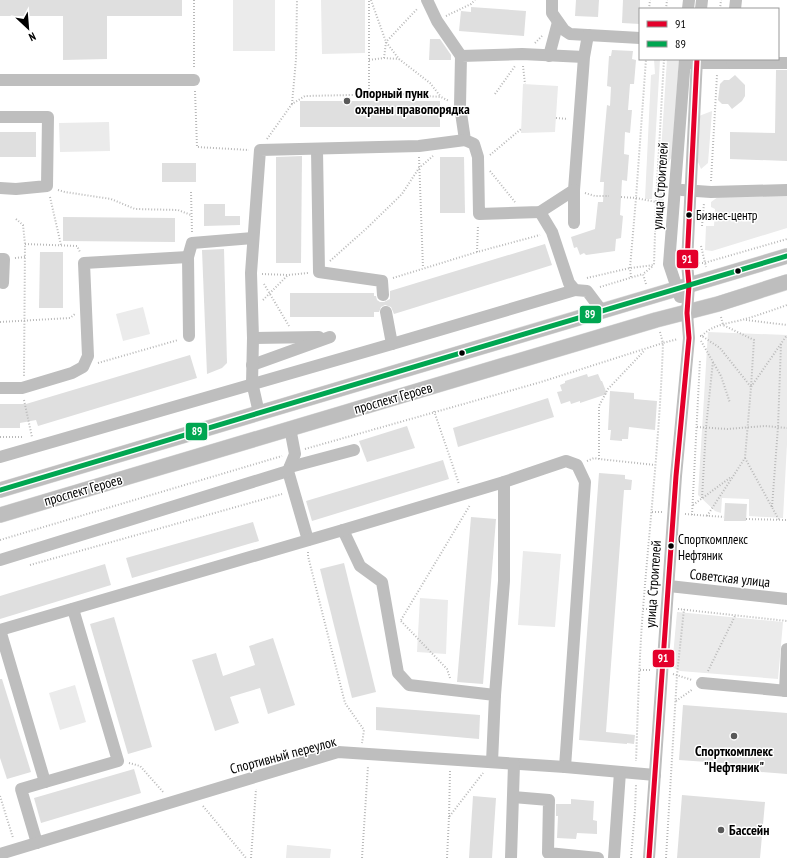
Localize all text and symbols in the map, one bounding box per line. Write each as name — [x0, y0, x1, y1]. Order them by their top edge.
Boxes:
north arrow — [8, 8, 48, 48]
legend — [639, 8, 779, 60]
text: 91 — [675, 16, 686, 31]
text: N — [27, 29, 38, 45]
text: 89 — [675, 36, 686, 51]
place label: Опорный пунк охраны правопорядка — [355, 84, 470, 118]
marker: Опорный пунк охраны правопорядка — [342, 96, 352, 106]
street label: улица Строителей — [648, 142, 672, 230]
place label: Бизнес-центр — [696, 207, 758, 224]
marker: Бизнес-центр — [684, 210, 694, 220]
line badge: 91 — [676, 249, 699, 269]
text: 91 — [682, 252, 692, 266]
unlabelled marker — [733, 266, 743, 276]
line badge: 89 — [579, 305, 602, 324]
text: 89 — [585, 307, 595, 321]
unlabelled marker — [457, 348, 467, 358]
street label: проспект Героев — [352, 378, 435, 418]
line badge: 89 — [185, 422, 208, 441]
text: 89 — [192, 424, 202, 438]
street label: проспект Героев — [42, 470, 125, 510]
place label: Спорткомплекс Нефтяник — [678, 531, 748, 564]
street label: улица Строителей — [641, 540, 665, 628]
marker: Спорткомплекс Нефтяник — [666, 541, 676, 551]
street label: Советская улица — [689, 565, 771, 591]
line badge: 91 — [652, 649, 675, 668]
text: 91 — [658, 651, 668, 665]
marker: Спорткомплекс "Нефтяник" — [729, 731, 739, 741]
street label: Спортивный переулок — [228, 732, 339, 778]
place label: Спорткомплекс "Нефтяник" — [695, 742, 773, 776]
place label: Бассейн — [729, 821, 769, 839]
marker: Бассейн — [716, 825, 726, 835]

